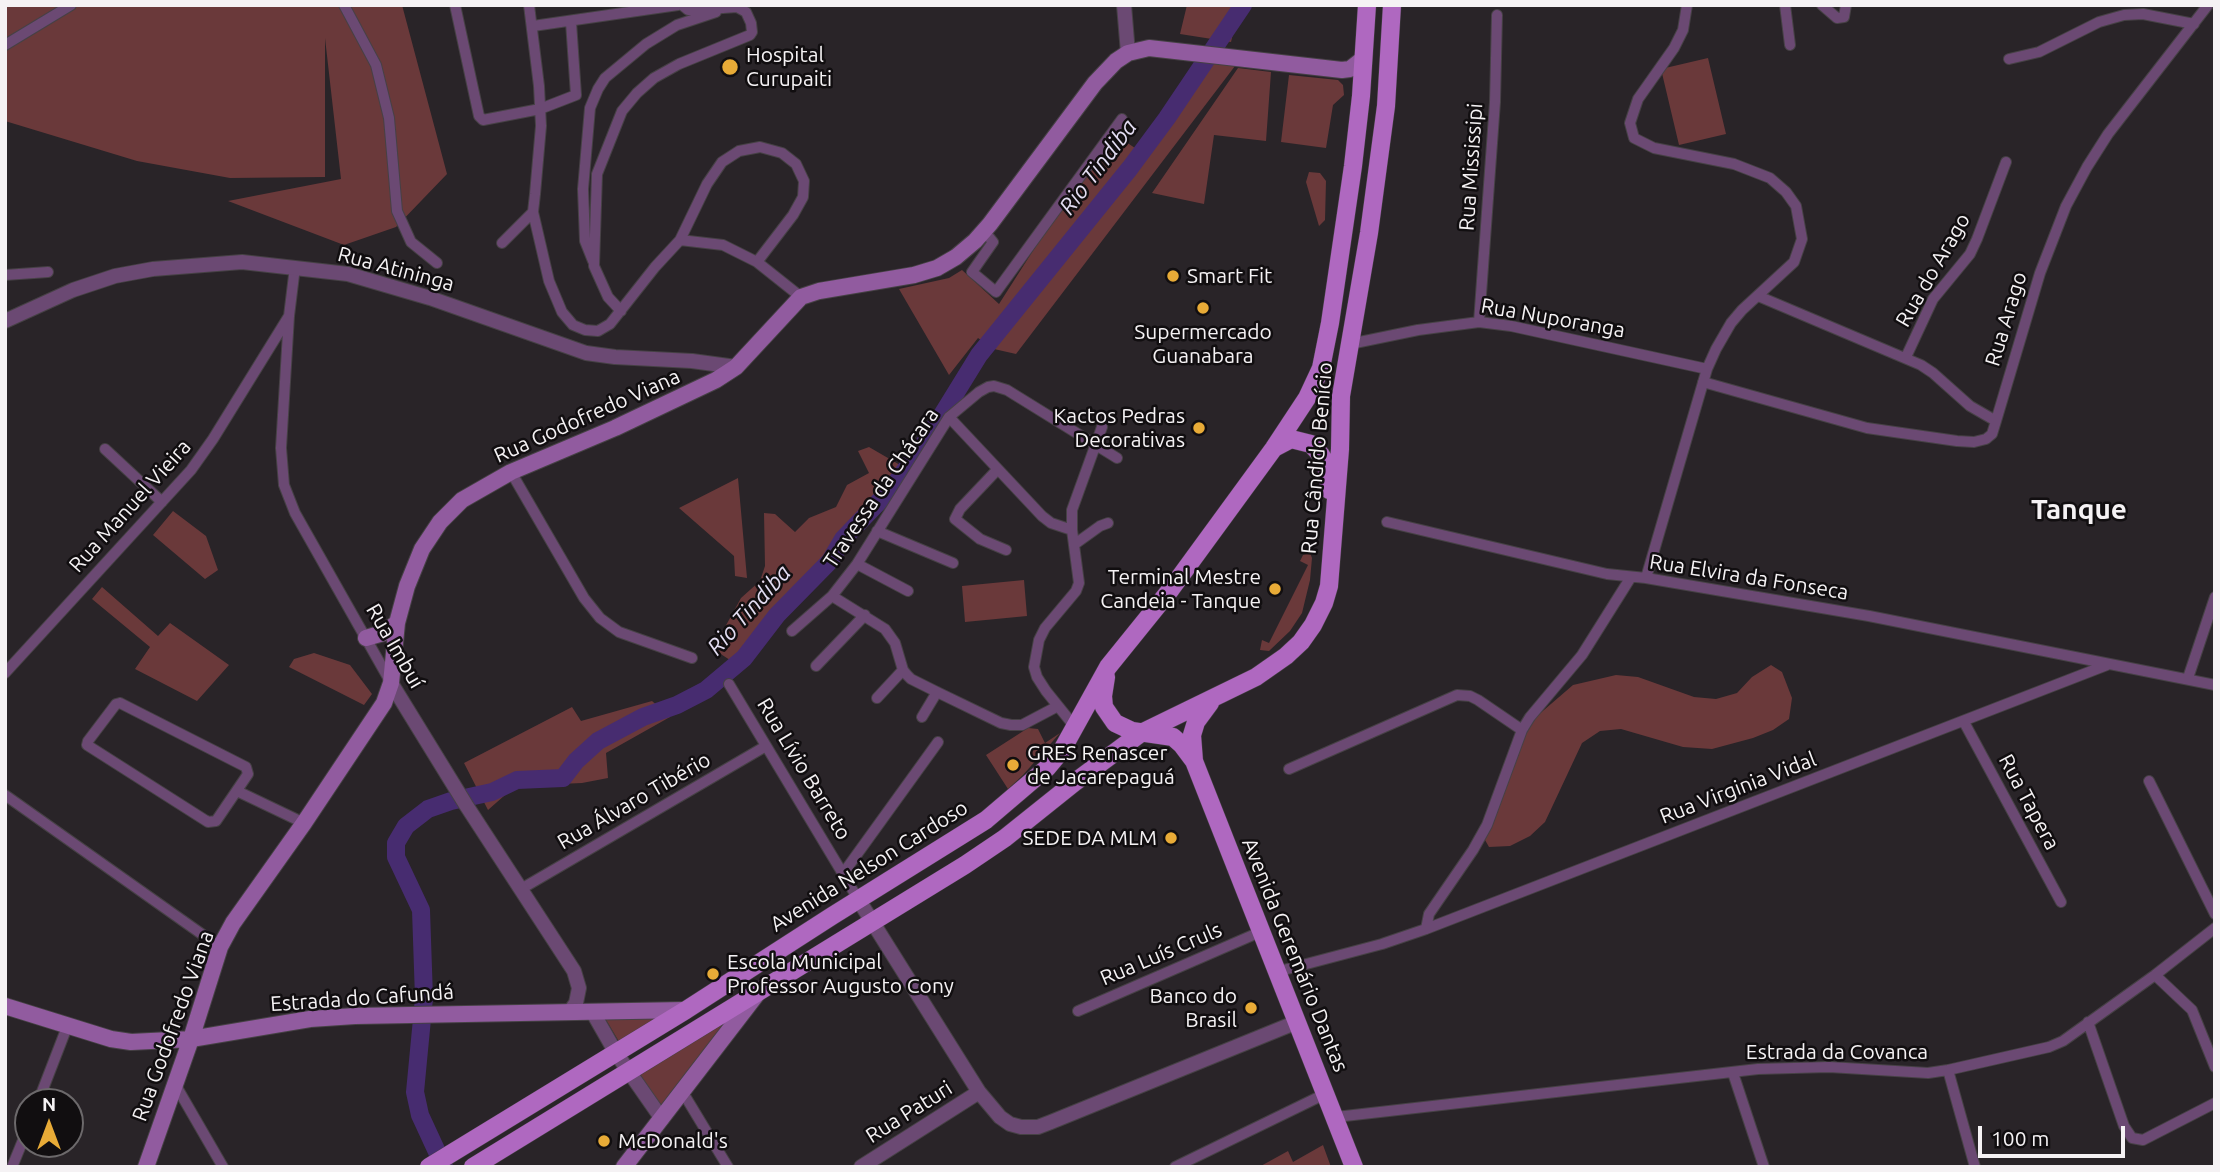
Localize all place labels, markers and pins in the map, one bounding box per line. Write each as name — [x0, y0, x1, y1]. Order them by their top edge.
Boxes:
place label: Hospital Curupaiti — [746, 42, 832, 92]
marker: Hospital Curupaiti — [720, 57, 740, 77]
place label: Smart Fit — [1187, 263, 1272, 289]
marker: Smart Fit — [1165, 268, 1181, 284]
marker: Supermercado Guanabara — [1195, 300, 1211, 316]
place label: Supermercado Guanabara — [1134, 319, 1272, 369]
place label: Kactos Pedras Decorativas — [1053, 403, 1185, 453]
marker: Kactos Pedras Decorativas — [1191, 420, 1207, 436]
place label: Terminal Mestre Candeia - Tanque — [1100, 564, 1261, 614]
marker: Terminal Mestre Candeia - Tanque — [1267, 581, 1283, 597]
place label: GRES Renascer de Jacarepaguá — [1027, 740, 1175, 790]
marker: GRES Renascer de Jacarepaguá — [1005, 757, 1021, 773]
place label: SEDE DA MLM — [1023, 825, 1157, 851]
marker: SEDE DA MLM — [1163, 830, 1179, 846]
place label: Escola Municipal Professor Augusto Cony — [727, 949, 954, 999]
marker: Escola Municipal Professor Augusto Cony — [705, 966, 721, 982]
place label: Banco do Brasil — [1150, 983, 1237, 1033]
marker: Banco do Brasil — [1243, 1000, 1259, 1016]
place label: McDonald's — [618, 1128, 728, 1154]
marker: McDonald's — [596, 1133, 612, 1149]

